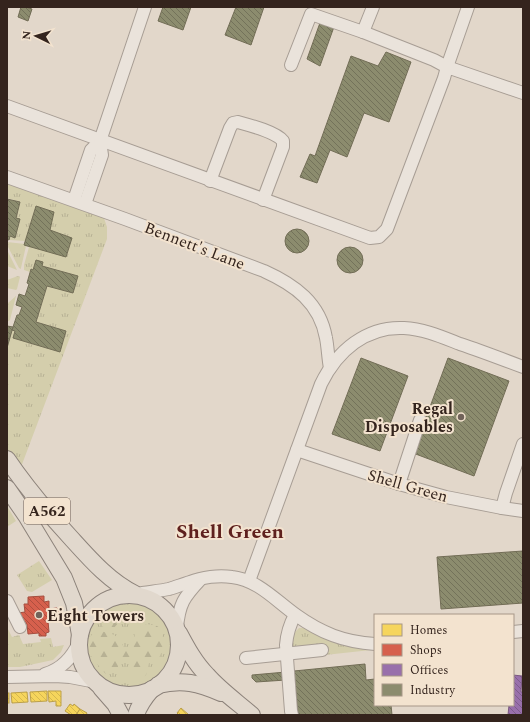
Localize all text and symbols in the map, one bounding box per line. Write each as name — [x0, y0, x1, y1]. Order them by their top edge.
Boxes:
north arrow — [16, 16, 56, 56]
text: N — [18, 30, 35, 40]
street label: Bennett's Lane — [141, 216, 248, 276]
place label: Regal Disposables — [365, 397, 453, 439]
marker: Regal Disposables — [456, 412, 466, 422]
street label: Shell Green — [365, 463, 451, 509]
road number: A562 — [24, 498, 70, 524]
district label: Shell Green — [176, 517, 284, 547]
place label: Eight Towers — [47, 604, 144, 628]
marker: Eight Towers — [34, 610, 44, 620]
legend — [374, 614, 514, 706]
text: Homes — [410, 621, 448, 640]
text: Shops — [410, 641, 442, 660]
text: Offices — [410, 661, 449, 680]
text: Industry — [410, 681, 456, 700]

